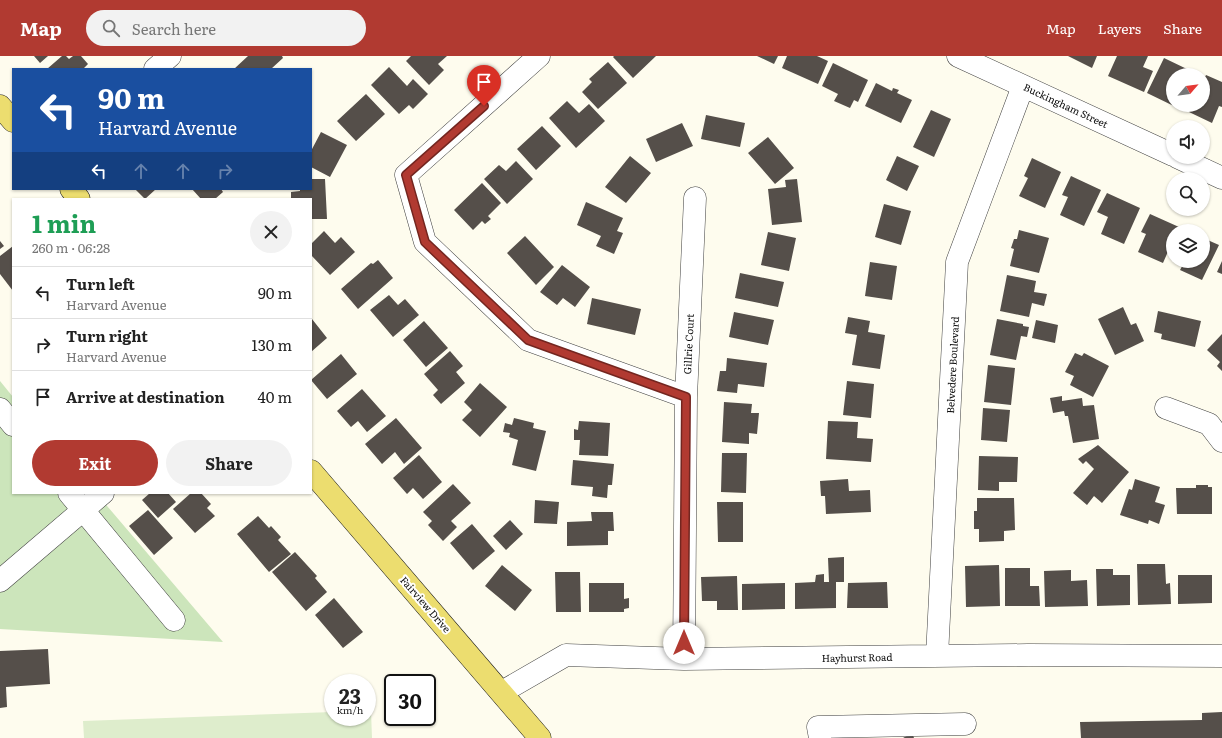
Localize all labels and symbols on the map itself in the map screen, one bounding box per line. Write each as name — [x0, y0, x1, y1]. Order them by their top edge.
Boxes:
pin — [467, 65, 501, 106]
north arrow — [1166, 68, 1210, 112]
street label: Buckingham Street — [1021, 79, 1111, 131]
street label: Gillrie Court — [679, 313, 697, 375]
street label: Belvedere Boulevard — [942, 316, 962, 414]
street label: Fairview Drive — [397, 573, 455, 635]
position arrow — [663, 622, 705, 664]
street label: Hayhurst Road — [821, 649, 893, 665]
speed limit sign: 30 — [384, 674, 436, 726]

